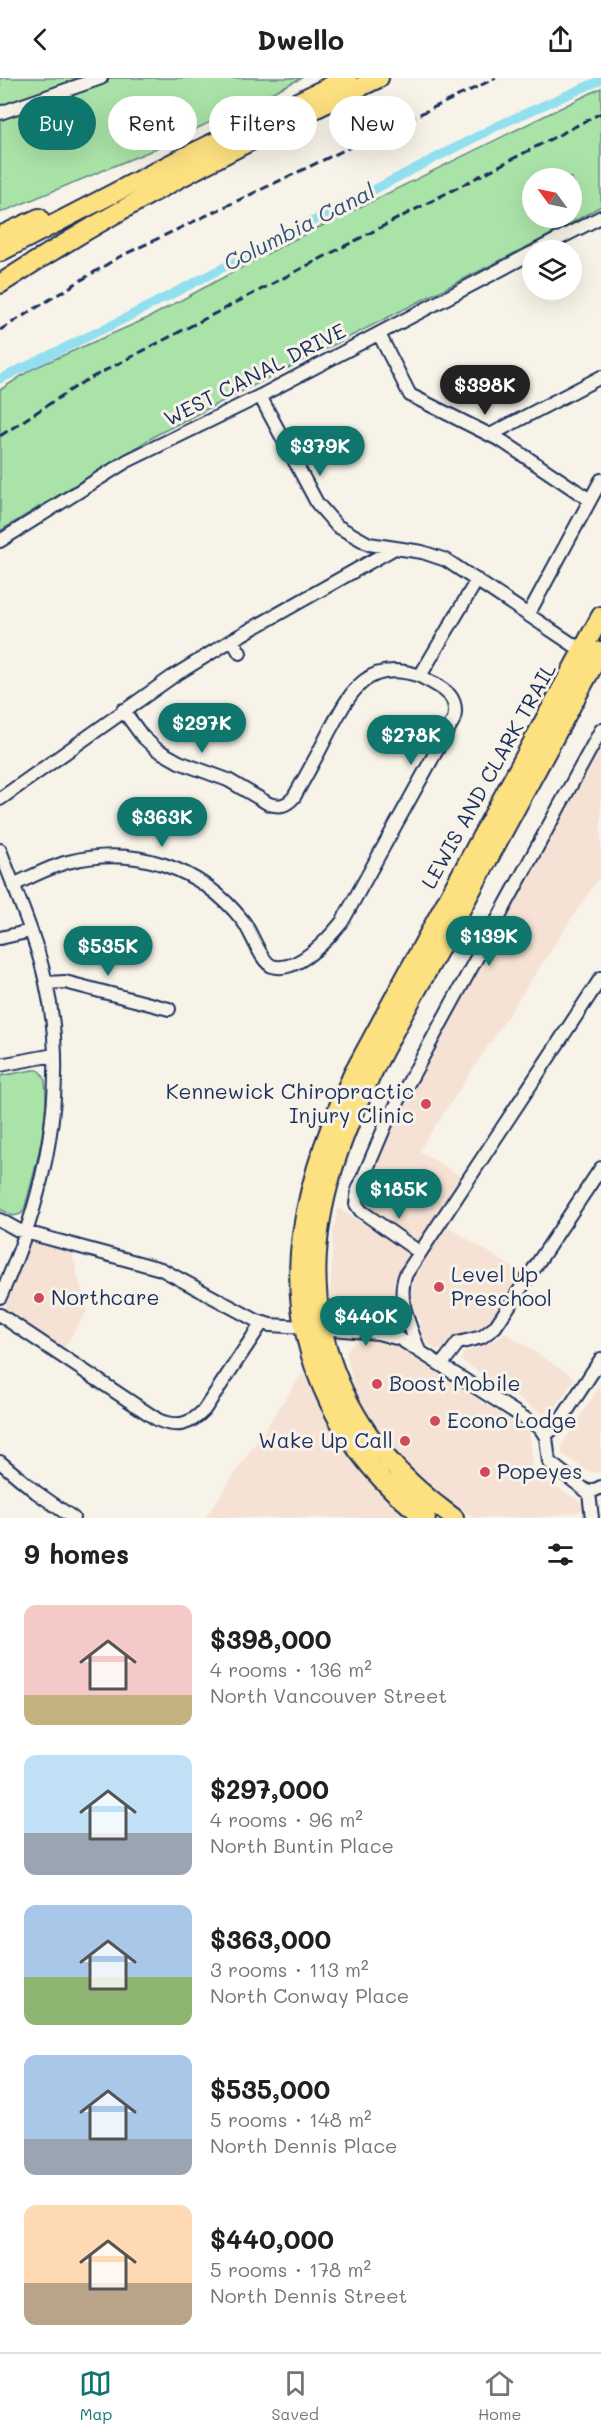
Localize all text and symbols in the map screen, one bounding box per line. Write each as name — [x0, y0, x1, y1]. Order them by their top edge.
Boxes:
text: Dwello — [257, 22, 344, 57]
icon: back — [24, 23, 57, 56]
icon: share — [544, 23, 577, 56]
chip: Buy — [18, 96, 96, 150]
chip: Rent — [108, 96, 197, 150]
chip: Filters — [209, 96, 317, 150]
chip: New — [329, 96, 416, 150]
north arrow — [522, 168, 582, 228]
map controls — [522, 168, 582, 300]
water label: Columbia Canal — [218, 176, 380, 277]
button: layers — [522, 240, 582, 300]
street label: WEST CANAL DRIVE — [159, 316, 350, 431]
pin: $398K — [443, 365, 527, 416]
text: $398K — [454, 371, 516, 397]
pin: $379K — [278, 426, 362, 477]
text: $379K — [290, 432, 350, 458]
street label: LEWIS AND CLARK TRAIL — [414, 658, 561, 893]
pin: $297K — [160, 703, 244, 754]
text: $297K — [172, 709, 232, 735]
pin: $278K — [369, 715, 453, 766]
text: $278K — [381, 721, 441, 747]
pin: $363K — [120, 797, 204, 848]
text: $363K — [131, 803, 193, 829]
pin: $139K — [447, 916, 531, 967]
text: $139K — [460, 922, 518, 948]
pin: $535K — [66, 926, 150, 977]
text: $535K — [78, 932, 138, 958]
place label: Kennewick Chiropractic Injury Clinic — [166, 1077, 414, 1128]
marker: Kennewick Chiropractic Injury Clinic — [419, 1097, 433, 1111]
pin: $185K — [357, 1169, 441, 1220]
text: $185K — [370, 1175, 428, 1201]
place label: Level Up Preschool — [451, 1260, 552, 1311]
marker: Level Up Preschool — [432, 1280, 446, 1294]
place label: Northcare — [51, 1283, 160, 1310]
marker: Northcare — [32, 1291, 46, 1305]
pin: $440K — [324, 1296, 408, 1347]
text: $440K — [334, 1302, 398, 1328]
place label: Boost Mobile — [389, 1369, 520, 1396]
marker: Boost Mobile — [370, 1377, 384, 1391]
place label: Econo Lodge — [447, 1406, 577, 1433]
marker: Econo Lodge — [428, 1414, 442, 1428]
place label: Wake Up Call — [258, 1426, 393, 1453]
marker: Wake Up Call — [398, 1434, 412, 1448]
place label: Popeyes — [497, 1457, 582, 1484]
marker: Popeyes — [478, 1465, 492, 1479]
text: 9 homes — [24, 1537, 129, 1571]
icon: filters — [544, 1538, 577, 1571]
text: $398,000 — [210, 1622, 332, 1656]
icon: home — [72, 1629, 144, 1701]
text: 4 rooms · 136 m² — [210, 1656, 372, 1682]
text: North Vancouver Street — [210, 1682, 447, 1708]
text: $297,000 — [210, 1772, 329, 1806]
icon: home — [72, 1779, 144, 1851]
text: 4 rooms · 96 m² — [210, 1806, 363, 1832]
text: North Buntin Place — [210, 1832, 394, 1858]
text: $363,000 — [210, 1922, 331, 1956]
icon: home — [72, 1929, 144, 2001]
text: 3 rooms · 113 m² — [210, 1956, 369, 1982]
text: North Conway Place — [210, 1982, 409, 2008]
text: $535,000 — [210, 2072, 330, 2106]
icon: home — [72, 2079, 144, 2151]
text: 5 rooms · 148 m² — [210, 2106, 372, 2132]
text: North Dennis Place — [210, 2132, 398, 2158]
text: $440,000 — [210, 2222, 334, 2256]
icon: home — [72, 2229, 144, 2301]
text: 5 rooms · 178 m² — [210, 2256, 371, 2282]
text: North Dennis Street — [210, 2282, 407, 2308]
tab: Map — [79, 2367, 112, 2424]
tab: Saved — [271, 2367, 319, 2424]
tab: Home — [478, 2367, 521, 2424]

